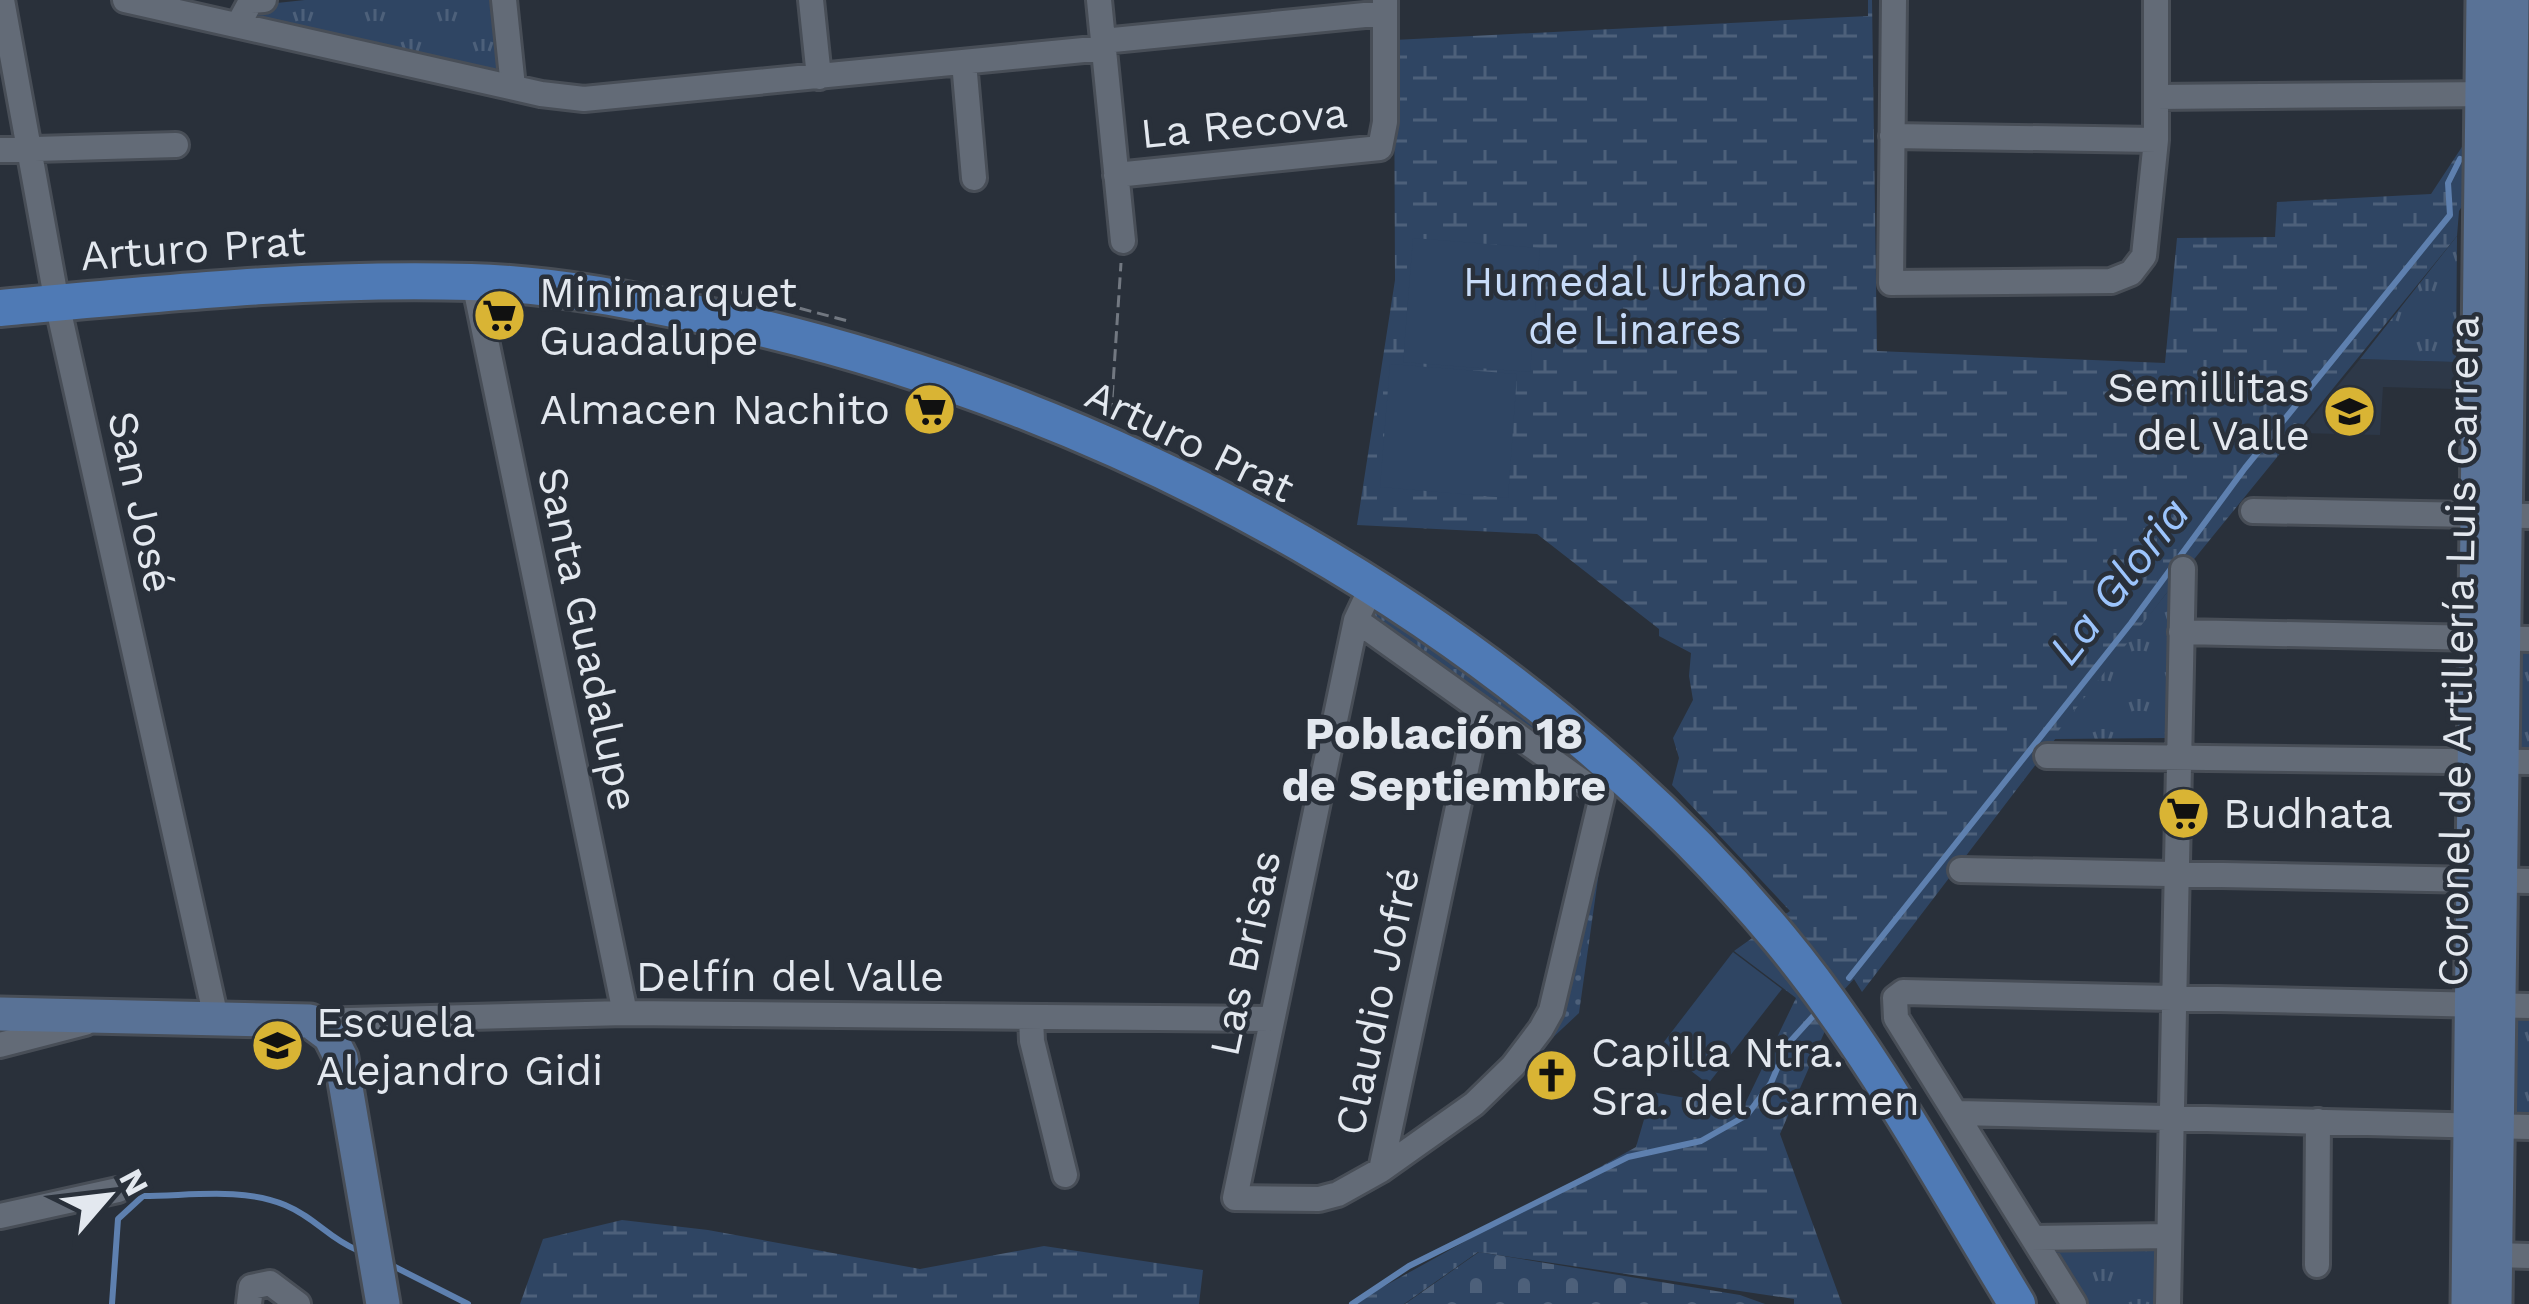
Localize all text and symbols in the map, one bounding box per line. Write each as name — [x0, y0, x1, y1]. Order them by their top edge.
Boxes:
street label: La Recova — [1138, 88, 1350, 158]
street label: Arturo Prat — [79, 216, 307, 280]
park label: Humedal Urbano de Linares — [1463, 257, 1807, 354]
place label: Minimarquet Guadalupe — [539, 268, 797, 365]
supermarket icon: Minimarquet Guadalupe — [472, 288, 528, 344]
street label: Coronel de Artillería Luis Carrera — [2428, 315, 2488, 987]
place label: Semillitas del Valle — [2107, 363, 2310, 460]
street label: Arturo Prat — [1078, 369, 1302, 513]
supermarket icon: Almacen Nachito — [901, 381, 957, 437]
school or university icon: Semillitas del Valle — [2321, 383, 2377, 439]
place label: Almacen Nachito — [540, 385, 890, 434]
street label: San José — [98, 407, 184, 597]
street label: Santa Guadalupe — [528, 463, 648, 815]
water label: La Gloria — [2038, 487, 2200, 675]
district label: Población 18 de Septiembre — [1282, 707, 1606, 812]
supermarket icon: Budhata — [2156, 785, 2212, 841]
place label: Budhata — [2223, 789, 2393, 838]
street label: Las Brisas — [1199, 846, 1291, 1060]
street label: Claudio Jofré — [1325, 862, 1429, 1140]
street label: Delfín del Valle — [636, 952, 944, 1001]
place label: Escuela Alejandro Gidi — [316, 998, 603, 1095]
school or university icon: Escuela Alejandro Gidi — [249, 1018, 305, 1074]
place label: Capilla Ntra. Sra. del Carmen — [1591, 1028, 1920, 1125]
church icon: Capilla Ntra. Sra. del Carmen — [1524, 1048, 1580, 1104]
north arrow — [48, 1136, 168, 1256]
text: N — [111, 1162, 157, 1202]

